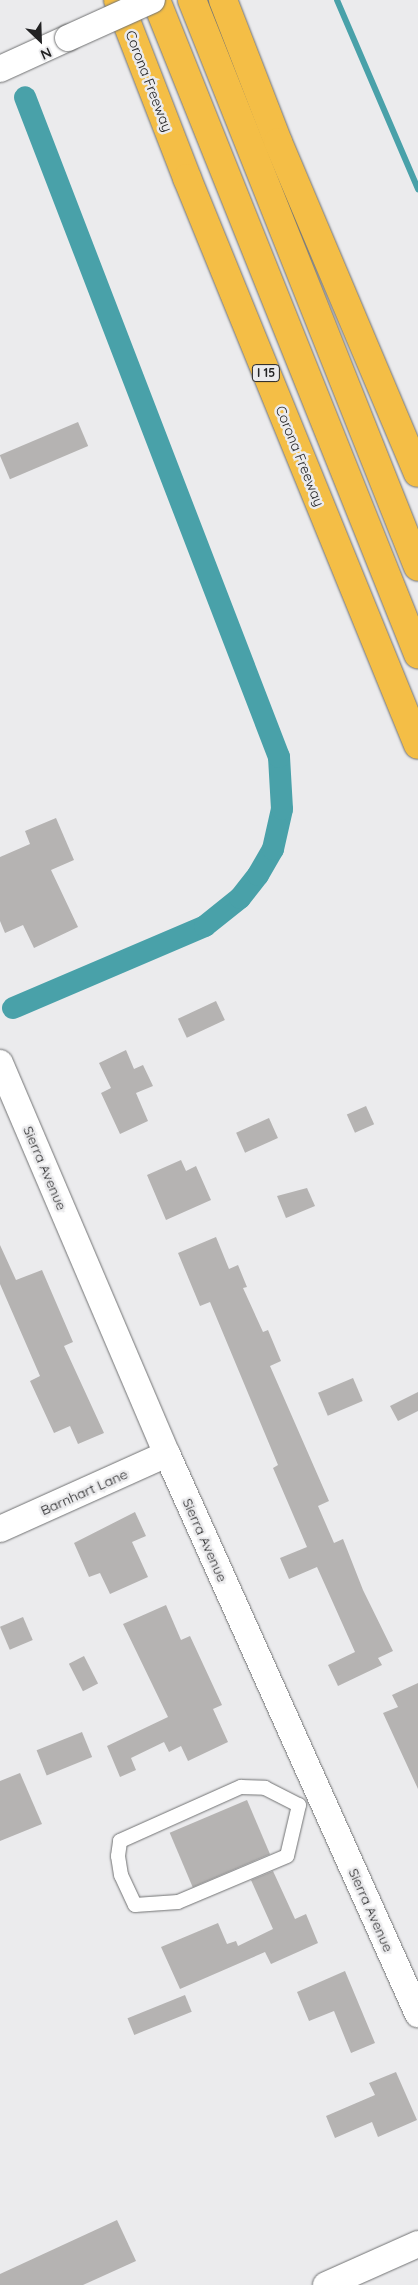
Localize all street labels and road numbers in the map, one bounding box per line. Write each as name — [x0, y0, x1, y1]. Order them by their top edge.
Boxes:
street label: Corona Freeway — [122, 28, 176, 134]
road number: I 15 — [251, 363, 281, 382]
street label: Corona Freeway — [272, 403, 328, 509]
street label: Sierra Avenue — [20, 1123, 70, 1213]
street label: Barnhart Lane — [38, 1465, 130, 1519]
street label: Sierra Avenue — [179, 1496, 231, 1584]
street label: Sierra Avenue — [345, 1866, 397, 1954]

